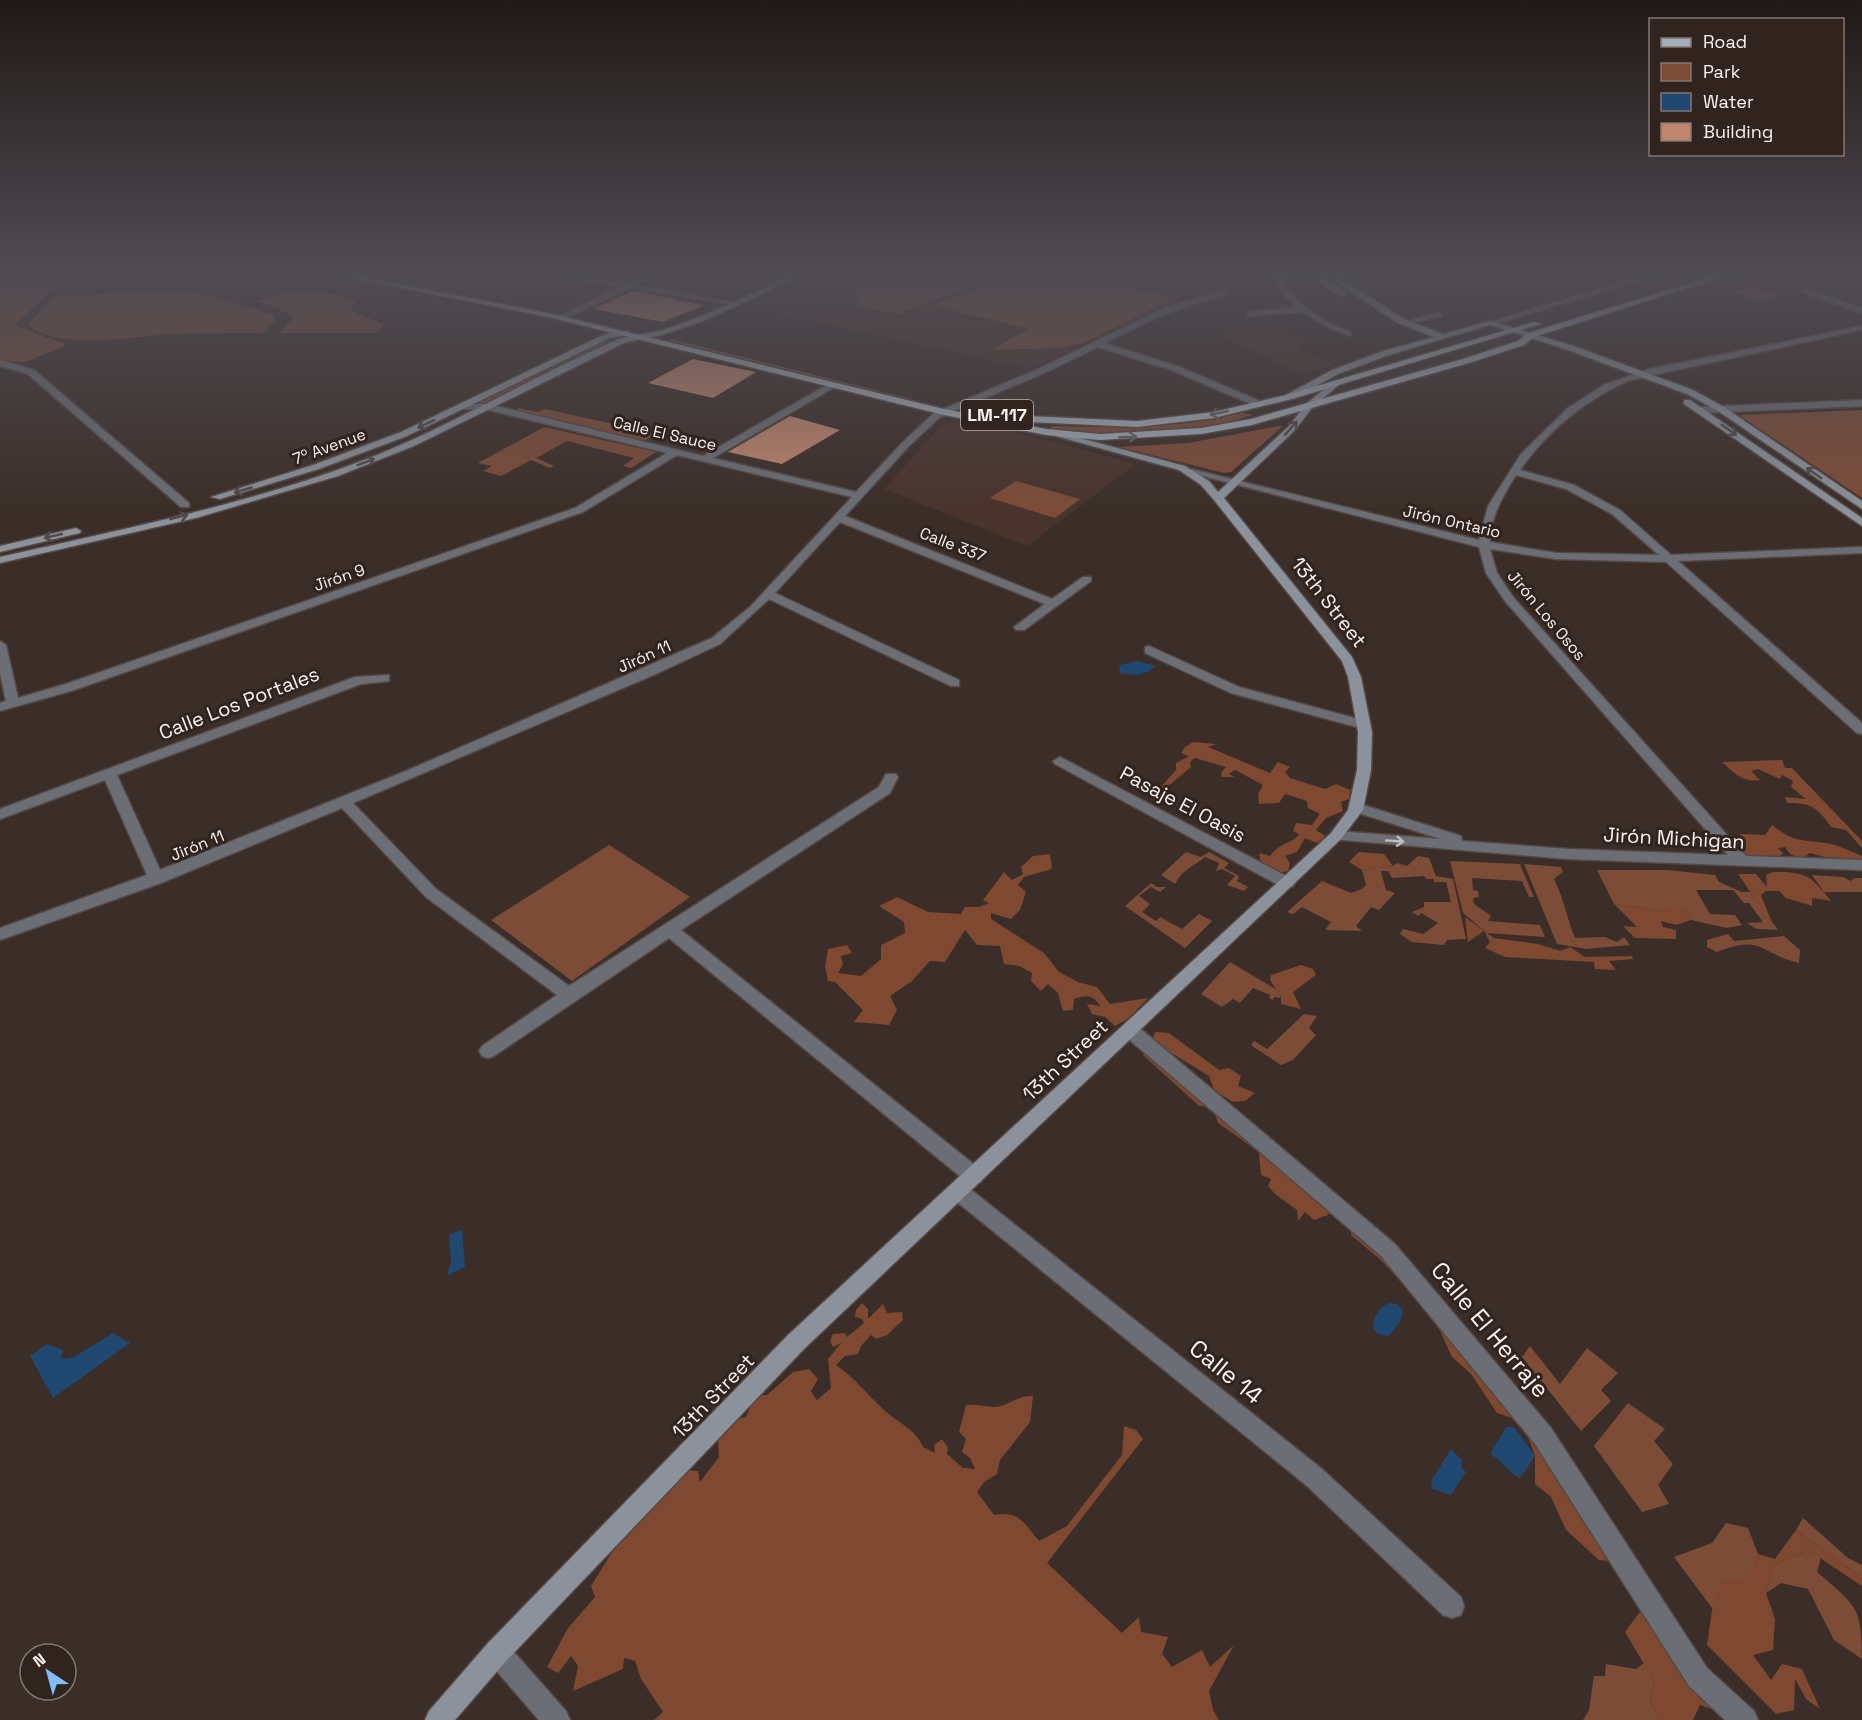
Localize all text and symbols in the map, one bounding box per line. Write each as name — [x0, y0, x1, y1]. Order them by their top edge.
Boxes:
legend — [1649, 18, 1844, 156]
text: Road — [1703, 30, 1747, 53]
text: Park — [1703, 60, 1741, 83]
text: Water — [1703, 90, 1754, 113]
text: Building — [1703, 120, 1773, 143]
road number: LM-117 — [961, 400, 1033, 430]
one-way arrow — [1210, 408, 1229, 419]
street label: Calle El Sauce — [611, 411, 719, 456]
one-way arrow — [417, 418, 435, 430]
one-way arrow — [1284, 421, 1298, 436]
street label: 7º Avenue — [290, 424, 369, 469]
one-way arrow — [1721, 424, 1737, 436]
one-way arrow — [1117, 431, 1137, 442]
one-way arrow — [356, 456, 375, 467]
one-way arrow — [1806, 467, 1822, 479]
one-way arrow — [234, 485, 253, 496]
street label: Jirón Ontario — [1401, 500, 1503, 543]
one-way arrow — [170, 510, 189, 522]
street label: Calle 337 — [917, 522, 989, 567]
one-way arrow — [44, 531, 63, 543]
street label: 13th Street — [1285, 551, 1373, 653]
street label: Jirón 9 — [311, 559, 368, 596]
street label: Jirón Los Osos — [1503, 566, 1591, 665]
street label: Jirón 11 — [614, 635, 674, 678]
street label: Calle Los Portales — [155, 660, 323, 746]
street label: Pasaje El Oasis — [1115, 760, 1251, 848]
street label: Jirón Michigan — [1603, 821, 1745, 855]
street label: Jirón 11 — [167, 825, 227, 866]
one-way arrow — [1384, 836, 1404, 847]
street label: 13th Street — [1017, 1014, 1113, 1106]
street label: Calle El Herraje — [1424, 1255, 1556, 1404]
street label: Calle 14 — [1183, 1332, 1270, 1411]
street label: 13th Street — [666, 1348, 760, 1444]
north arrow — [18, 1642, 78, 1702]
text: N — [29, 1649, 50, 1672]

